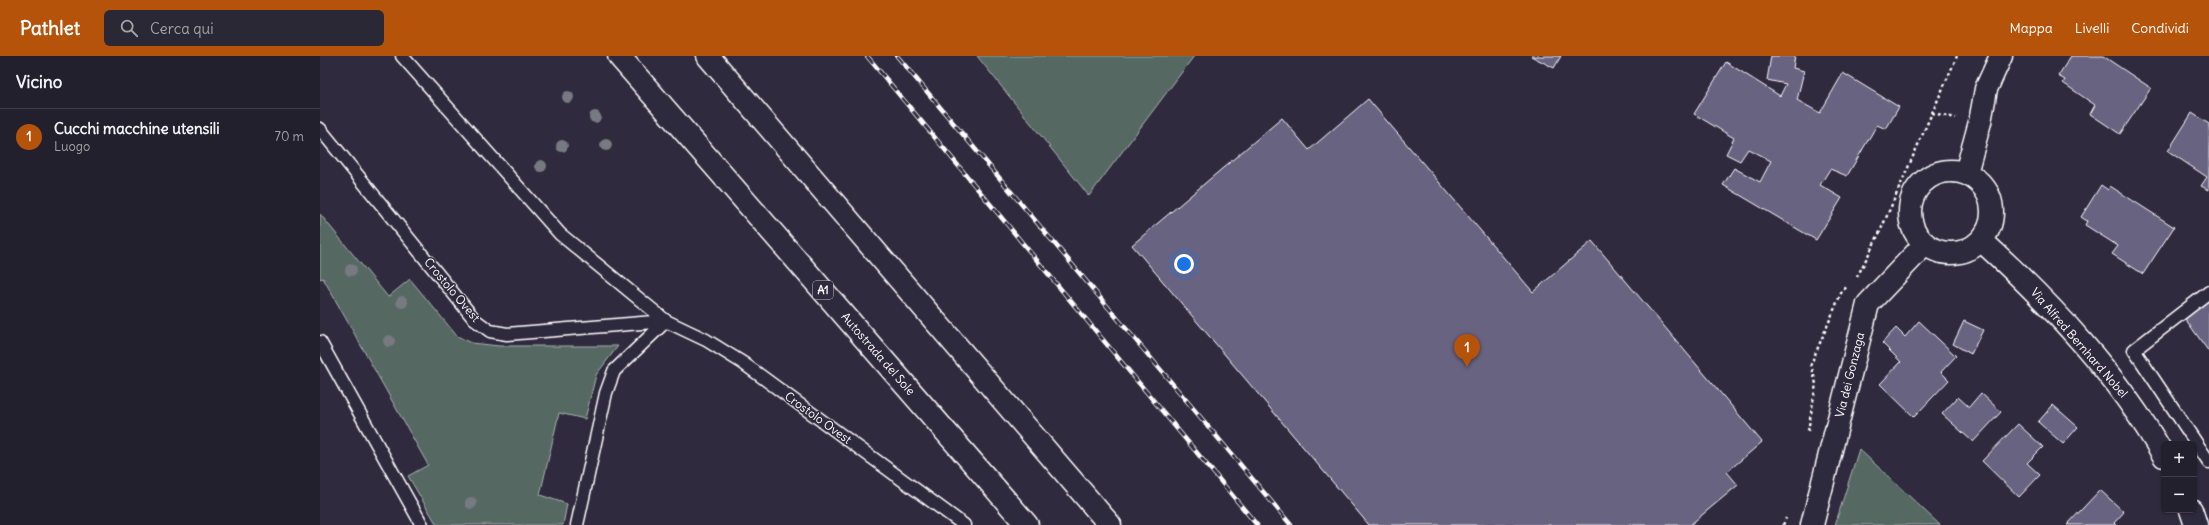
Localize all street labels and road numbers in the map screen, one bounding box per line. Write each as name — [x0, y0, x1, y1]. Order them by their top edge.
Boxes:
street label: Crostolo Ovest — [421, 255, 484, 325]
road number: A1 — [813, 281, 833, 299]
street label: Via Alfred Bernhard Nobel — [2028, 285, 2131, 401]
street label: Autostrada del Sole — [838, 309, 918, 398]
street label: Via dei Gonzaga — [1832, 331, 1867, 419]
street label: Crostolo Ovest — [782, 388, 855, 447]

